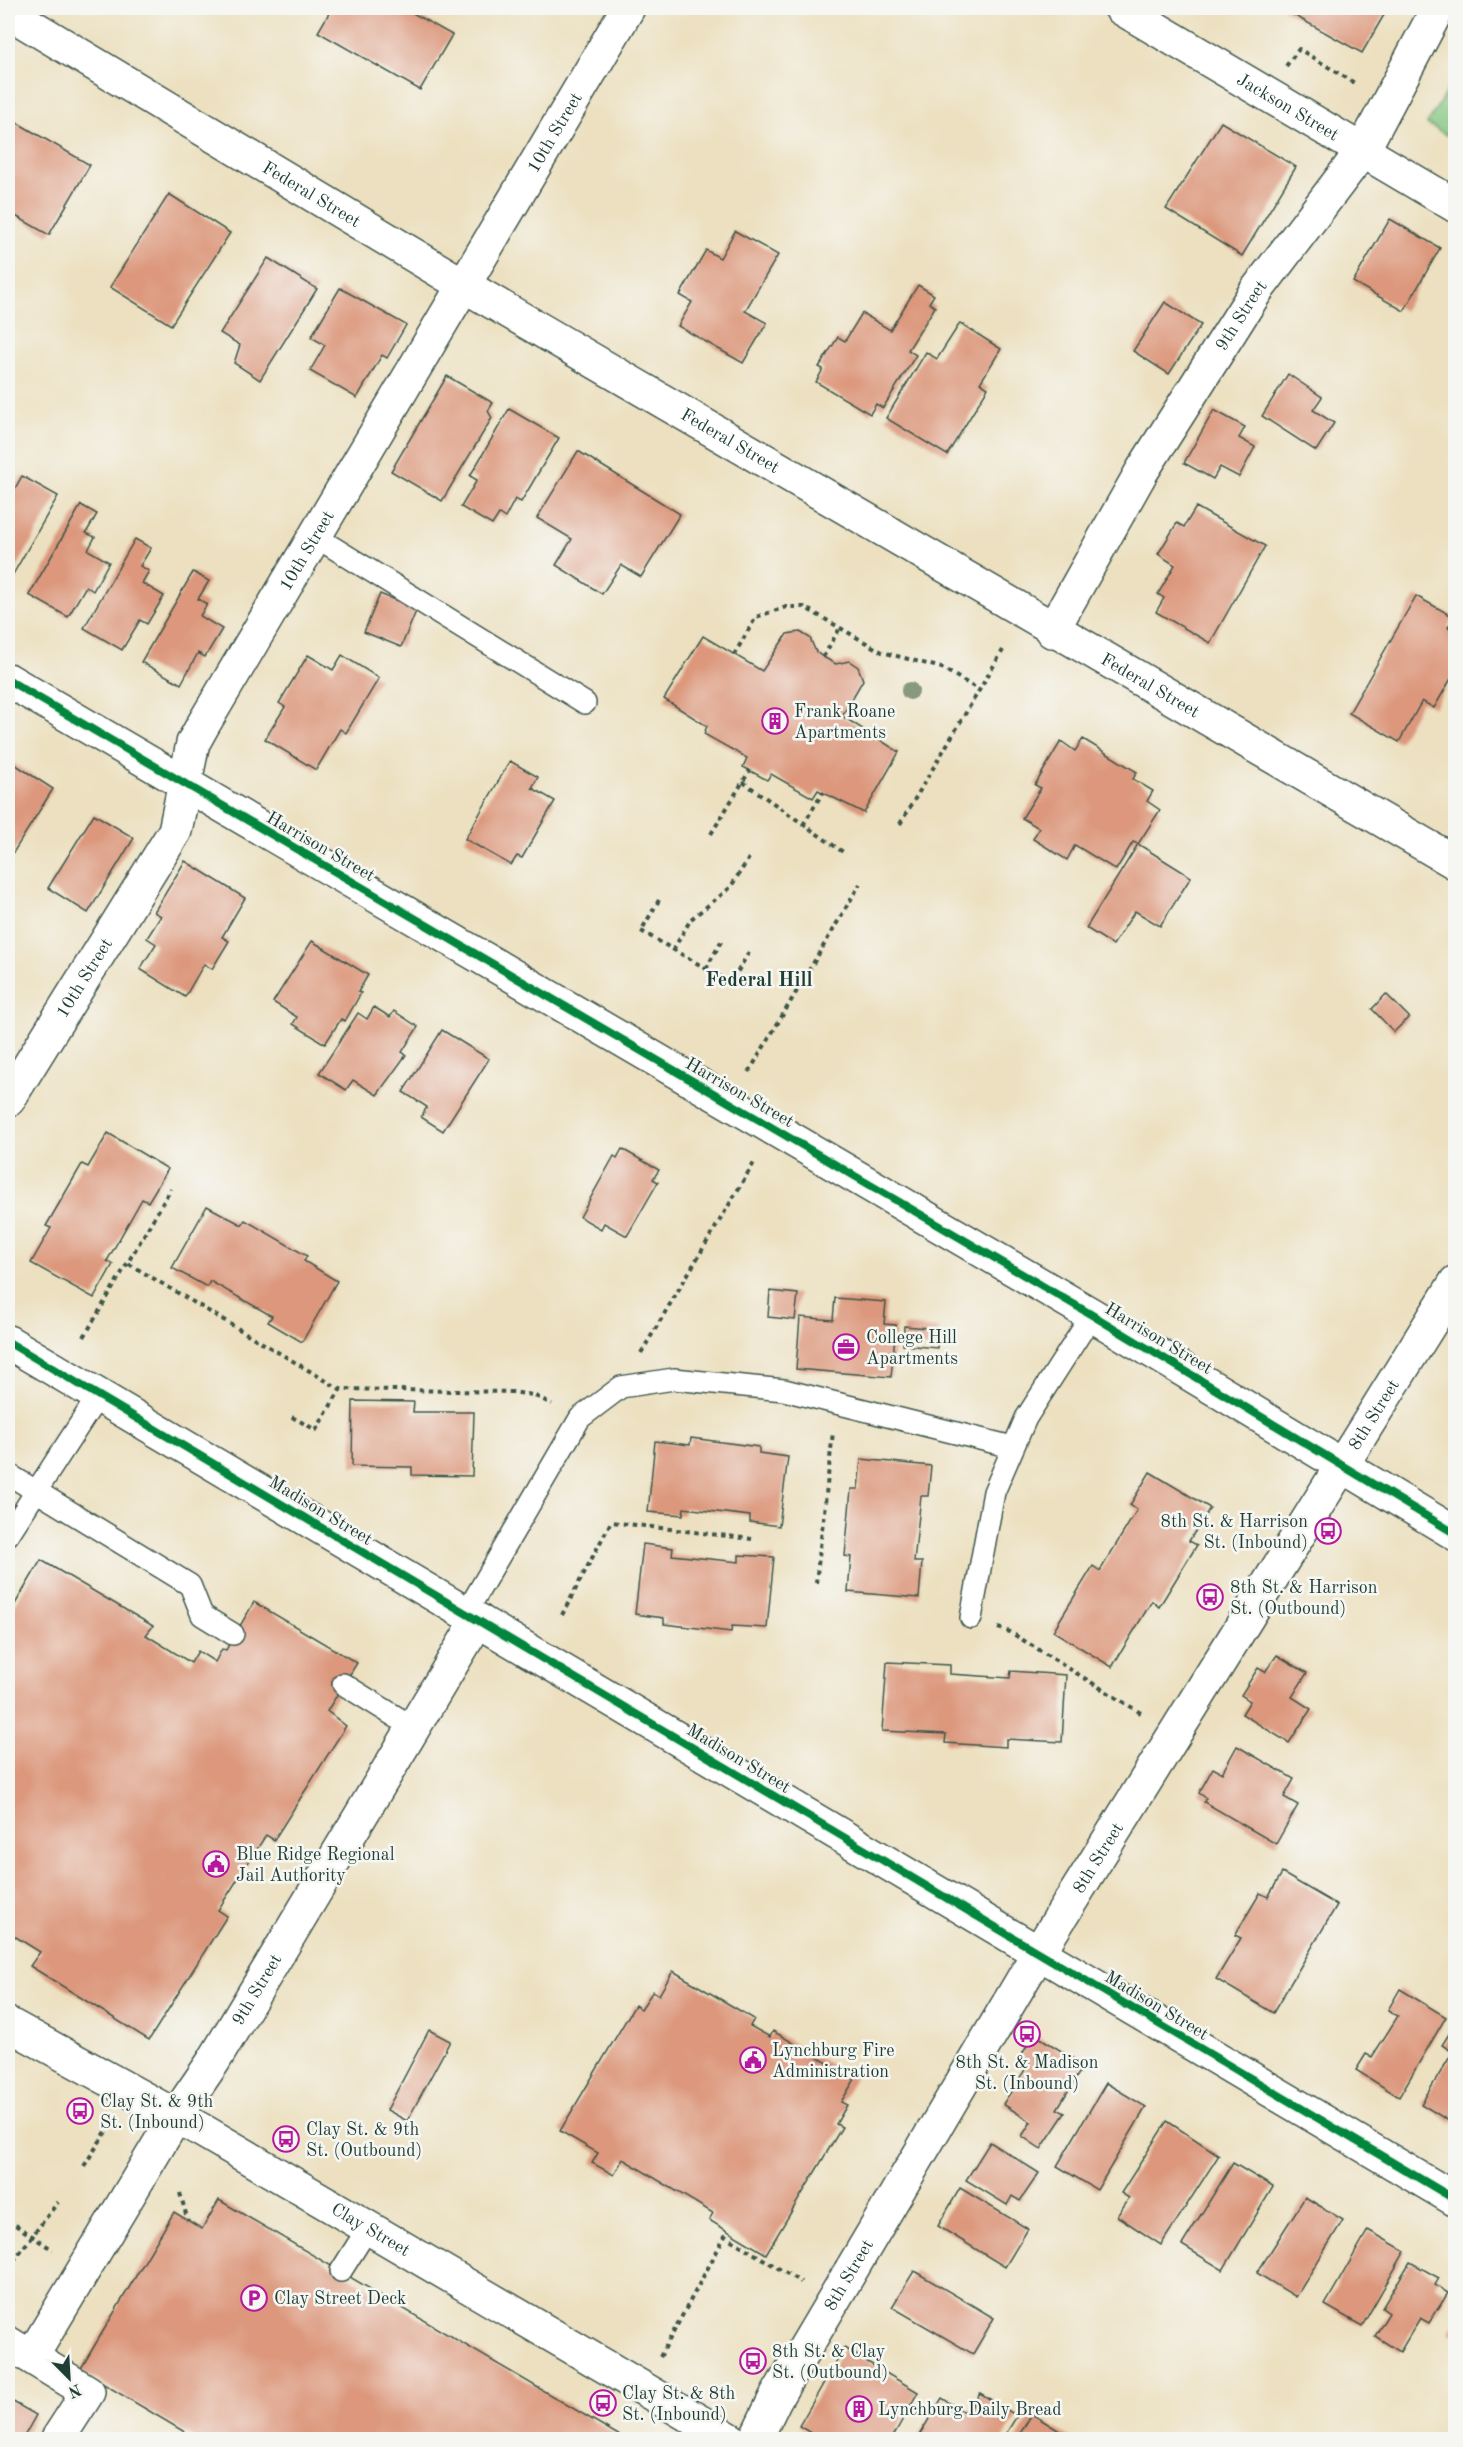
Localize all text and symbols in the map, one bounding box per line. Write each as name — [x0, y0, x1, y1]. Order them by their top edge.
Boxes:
street label: Jackson Street — [1233, 71, 1342, 145]
street label: 10th Street — [525, 90, 586, 176]
street label: Federal Street — [259, 159, 363, 231]
street label: 9th Street — [1213, 277, 1271, 354]
street label: Federal Street — [678, 406, 782, 477]
street label: 10th Street — [277, 508, 338, 594]
street label: Federal Street — [1098, 650, 1202, 722]
place label: Frank Roane Apartments — [794, 703, 895, 742]
building icon: Frank Roane Apartments — [760, 706, 790, 736]
street label: Harrison Street — [263, 809, 378, 885]
street label: 10th Street — [53, 935, 116, 1021]
district label: Federal Hill — [705, 971, 813, 991]
street label: Harrison Street — [682, 1055, 797, 1131]
street label: Harrison Street — [1102, 1300, 1215, 1378]
place label: College Hill Apartments — [866, 1329, 958, 1368]
office icon: College Hill Apartments — [831, 1332, 861, 1362]
street label: 8th Street — [1346, 1376, 1403, 1453]
street label: Madison Street — [266, 1473, 375, 1549]
place label: 8th St. & Harrison St. (Inbound) — [1161, 1513, 1308, 1552]
bus stop icon: 8th St. & Harrison St. (Inbound) — [1313, 1516, 1343, 1546]
place label: 8th St. & Harrison St. (Outbound) — [1230, 1579, 1378, 1618]
bus stop icon: 8th St. & Harrison St. (Outbound) — [1195, 1582, 1225, 1612]
street label: Madison Street — [684, 1721, 793, 1797]
street label: 8th Street — [1070, 1820, 1127, 1897]
place label: Blue Ridge Regional Jail Authority — [236, 1846, 395, 1885]
public building icon: Blue Ridge Regional Jail Authority — [201, 1849, 231, 1879]
street label: 9th Street — [229, 1951, 286, 2029]
street label: Madison Street — [1102, 1968, 1211, 2044]
bus stop icon: 8th St. & Madison St. (Inbound) — [1012, 2019, 1042, 2049]
place label: Lynchburg Fire Administration — [772, 2042, 895, 2081]
public building icon: Lynchburg Fire Administration — [738, 2045, 768, 2075]
place label: 8th St. & Madison St. (Inbound) — [956, 2054, 1099, 2093]
place label: Clay St. & 9th St. (Inbound) — [100, 2093, 214, 2132]
bus stop icon: Clay St. & 9th St. (Inbound) — [65, 2096, 95, 2126]
place label: Clay St. & 9th St. (Outbound) — [306, 2121, 422, 2160]
bus stop icon: Clay St. & 9th St. (Outbound) — [271, 2124, 301, 2154]
street label: Clay Street — [328, 2200, 413, 2260]
street label: 8th Street — [821, 2236, 877, 2314]
parking icon: Clay Street Deck — [239, 2283, 269, 2313]
place label: Clay Street Deck — [274, 2290, 406, 2308]
place label: 8th St. & Clay St. (Outbound) — [772, 2343, 888, 2382]
bus stop icon: 8th St. & Clay St. (Outbound) — [738, 2346, 768, 2376]
north arrow — [39, 2348, 99, 2408]
text: N — [65, 2380, 83, 2400]
place label: Clay St. & 8th St. (Inbound) — [622, 2385, 736, 2424]
bus stop icon: Clay St. & 8th St. (Inbound) — [588, 2388, 618, 2418]
building icon: Lynchburg Daily Bread — [844, 2394, 874, 2424]
place label: Lynchburg Daily Bread — [878, 2401, 1062, 2419]

